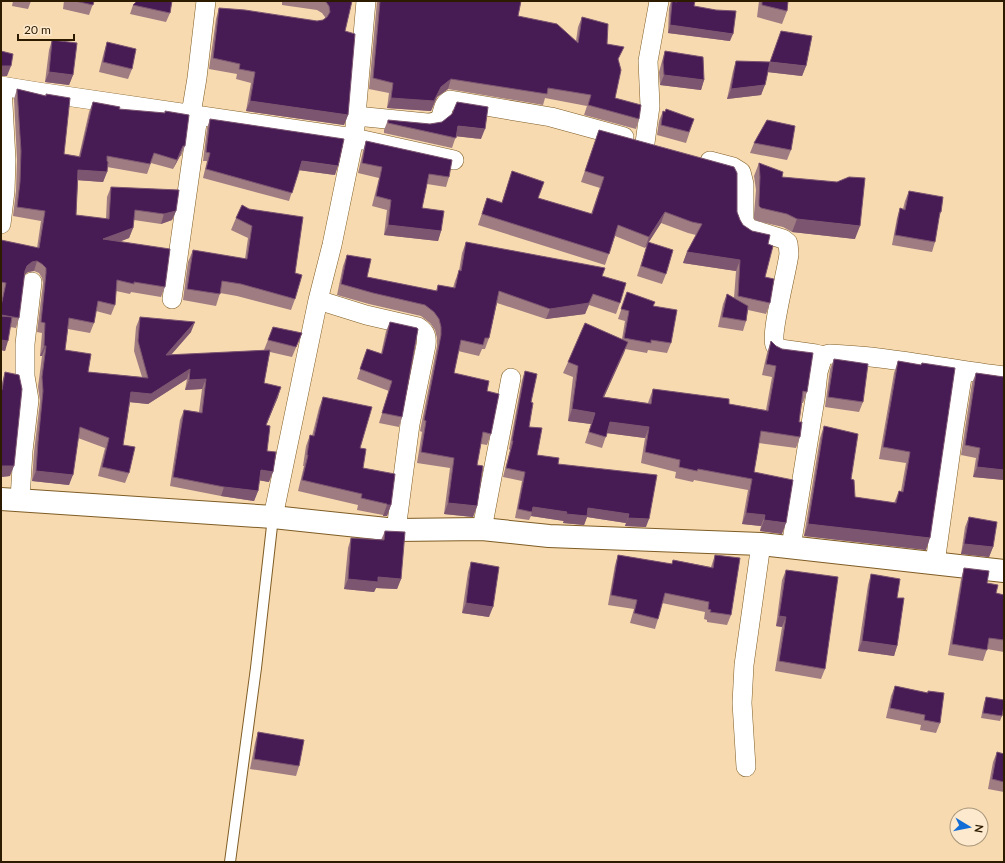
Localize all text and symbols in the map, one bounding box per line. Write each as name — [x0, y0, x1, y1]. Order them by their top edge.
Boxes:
scale bar — [18, 16, 74, 42]
text: 20 m — [24, 22, 51, 37]
north arrow — [949, 807, 989, 847]
text: N — [972, 824, 986, 834]

